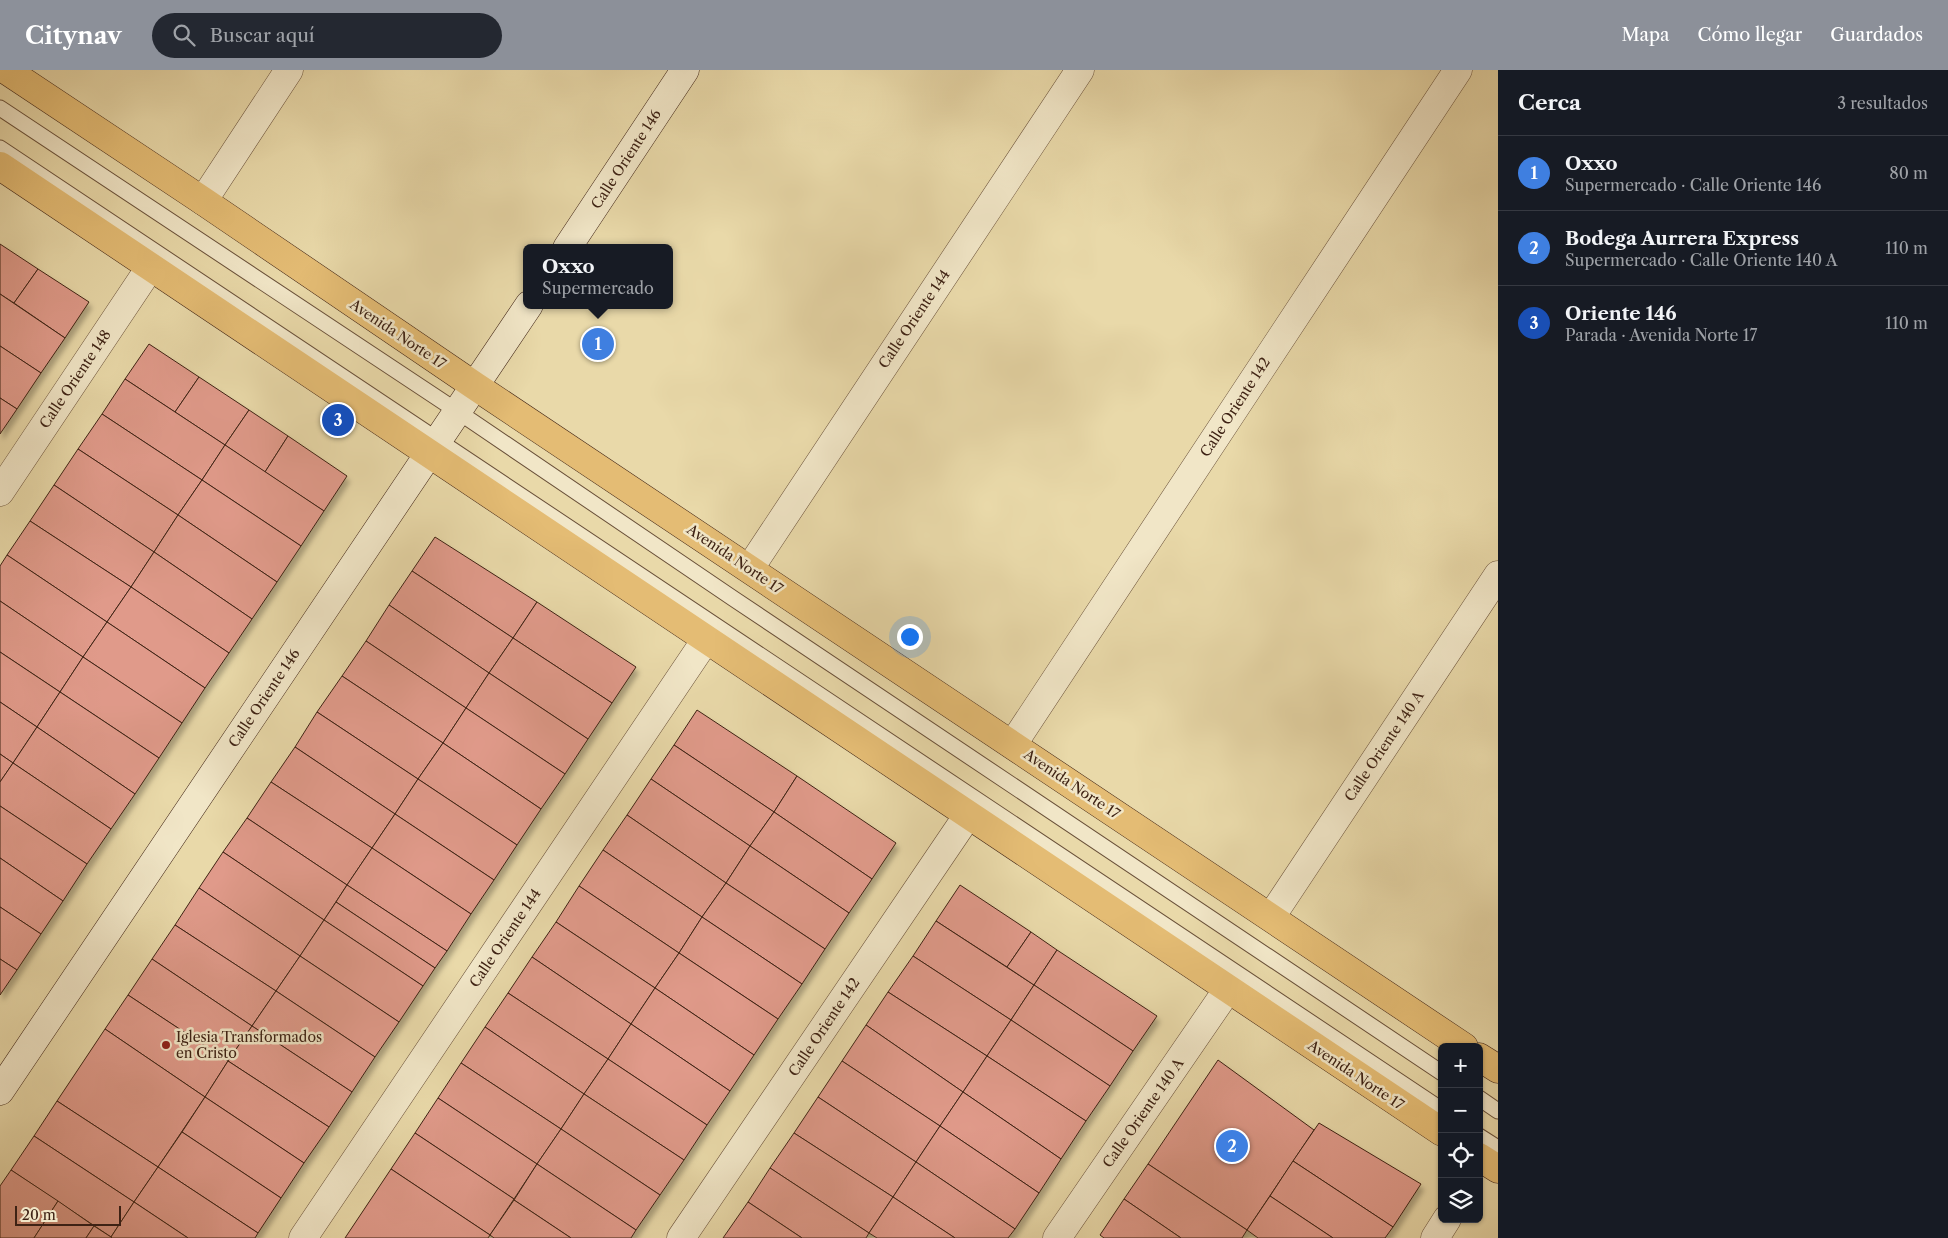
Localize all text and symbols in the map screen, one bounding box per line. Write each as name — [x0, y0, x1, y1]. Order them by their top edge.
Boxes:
search box — [152, 13, 502, 58]
text: Citynav — [25, 21, 122, 50]
icon: search — [170, 21, 198, 49]
text: Buscar aquí — [210, 24, 315, 47]
text: Mapa — [1621, 24, 1670, 46]
text: Cómo llegar — [1698, 24, 1802, 46]
text: Guardados — [1830, 24, 1923, 46]
text: Cerca — [1518, 90, 1581, 115]
text: 3 resultados — [1837, 93, 1928, 113]
street label: Calle Oriente 146 — [587, 106, 665, 212]
text: Oxxo — [1565, 152, 1617, 175]
text: 1 — [1530, 163, 1538, 183]
text: 80 m — [1889, 163, 1928, 183]
text: Supermercado · Calle Oriente 146 — [1565, 175, 1821, 195]
text: Bodega Aurrera Express — [1565, 227, 1799, 250]
text: 2 — [1529, 238, 1539, 258]
text: 110 m — [1885, 238, 1928, 258]
popup — [523, 244, 673, 309]
text: Supermercado · Calle Oriente 140 A — [1565, 250, 1838, 270]
text: Oxxo — [542, 255, 595, 278]
street label: Calle Oriente 144 — [874, 266, 954, 372]
text: Supermercado — [542, 278, 654, 298]
street label: Avenida Norte 17 — [346, 295, 450, 373]
text: Oriente 146 — [1565, 302, 1677, 325]
text: 3 — [1529, 313, 1539, 333]
text: 110 m — [1885, 313, 1928, 333]
pin: 1 — [582, 325, 614, 363]
text: Parada · Avenida Norte 17 — [1565, 325, 1757, 345]
street label: Calle Oriente 148 — [35, 326, 115, 432]
street label: Calle Oriente 142 — [1196, 354, 1274, 460]
pin: 3 — [322, 401, 354, 439]
street label: Avenida Norte 17 — [683, 520, 787, 598]
your location — [897, 624, 923, 650]
street label: Calle Oriente 146 — [224, 645, 304, 751]
street label: Calle Oriente 140 A — [1340, 687, 1428, 805]
street label: Avenida Norte 17 — [1020, 745, 1124, 823]
street label: Calle Oriente 144 — [465, 885, 545, 991]
street label: Calle Oriente 142 — [784, 974, 864, 1080]
place label: Iglesia Transformados en Cristo — [176, 1028, 322, 1062]
street label: Avenida Norte 17 — [1304, 1036, 1408, 1114]
marker: Iglesia Transformados en Cristo — [160, 1039, 172, 1051]
map controls — [1438, 1043, 1483, 1223]
button: + — [1438, 1043, 1483, 1088]
street label: Calle Oriente 140 A — [1099, 1054, 1188, 1171]
button: − — [1438, 1088, 1483, 1133]
pin: 2 — [1216, 1127, 1248, 1165]
button: locate — [1438, 1133, 1483, 1178]
button: layers — [1438, 1178, 1483, 1223]
scale bar — [15, 1203, 121, 1226]
text: 20 m — [22, 1206, 56, 1224]

